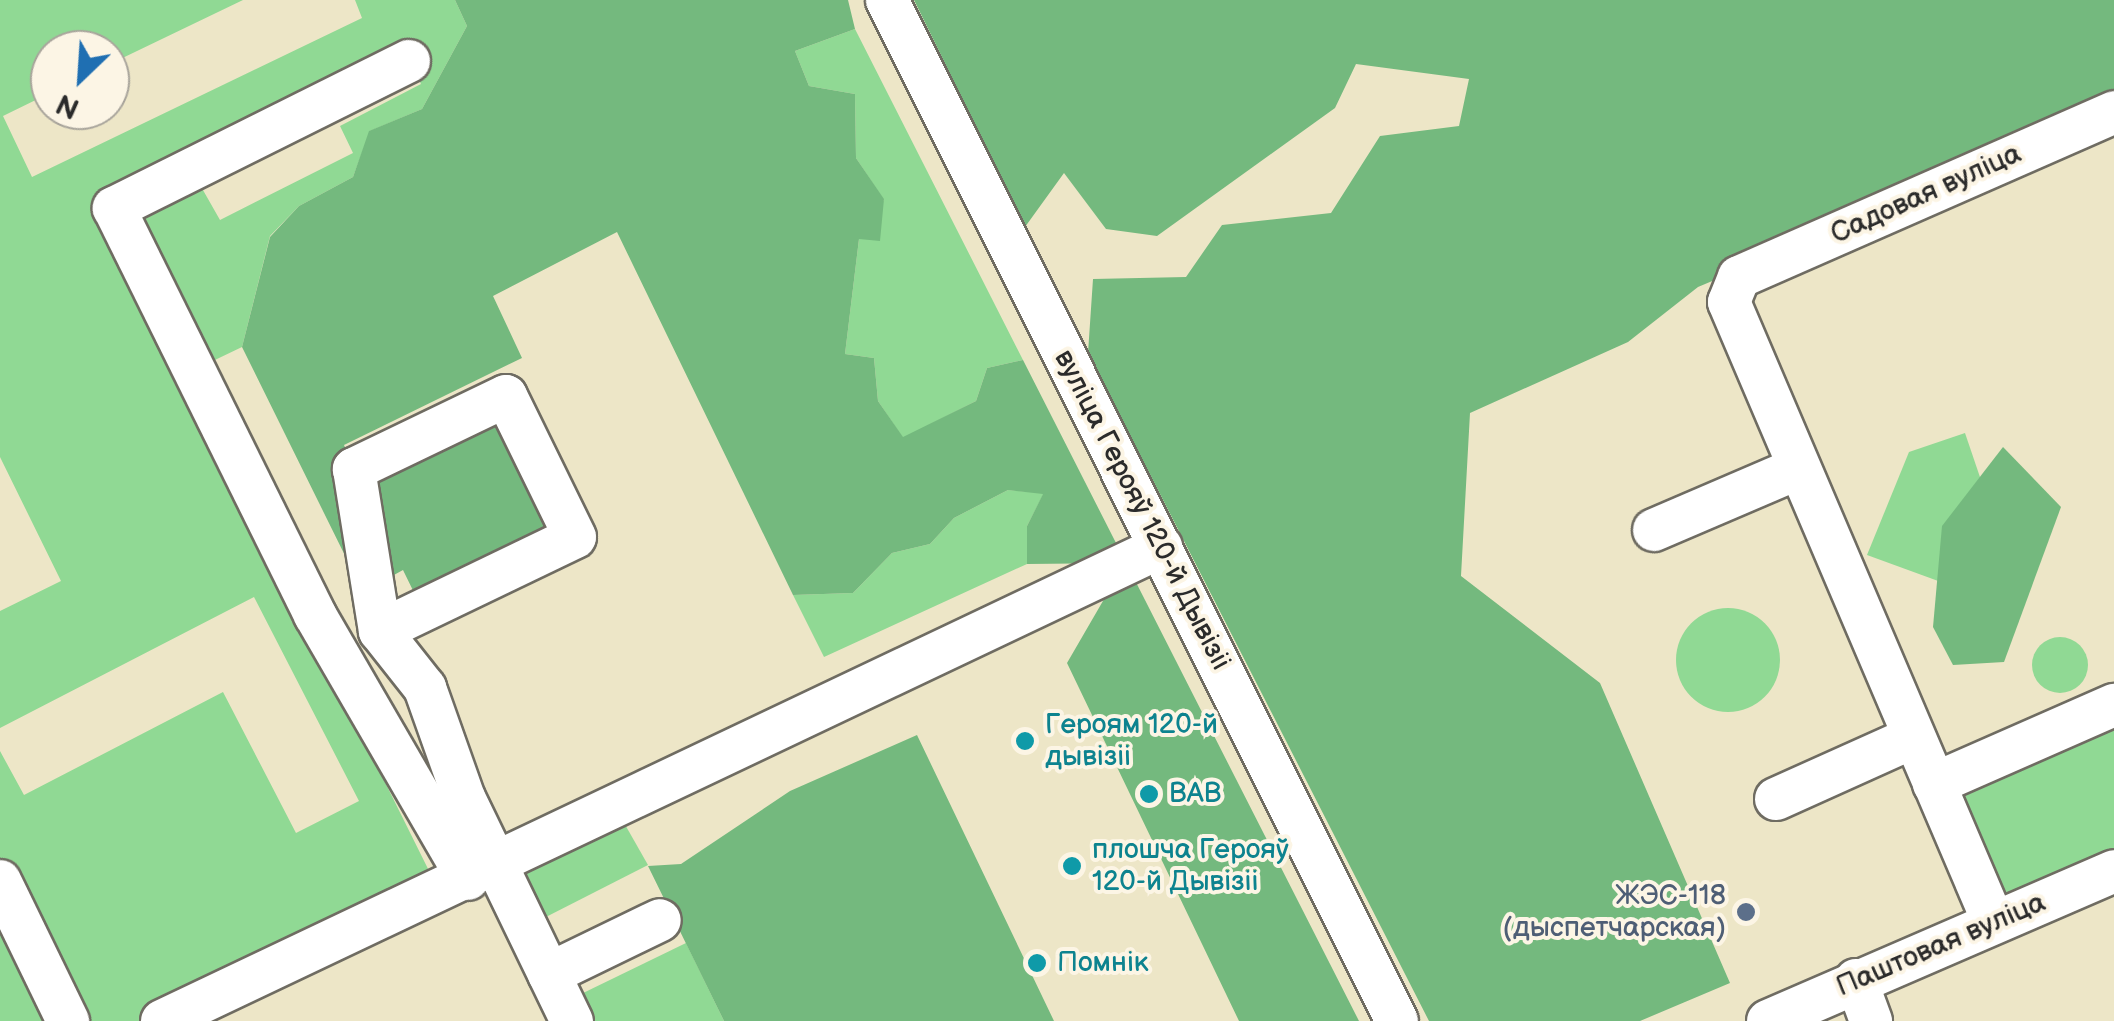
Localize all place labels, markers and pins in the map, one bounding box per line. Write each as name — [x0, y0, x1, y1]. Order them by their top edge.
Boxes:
place label: Героям 120-й дывізіі — [1045, 708, 1218, 774]
marker: Героям 120-й дывізіі — [1014, 730, 1036, 752]
place label: ВАВ — [1169, 777, 1222, 811]
marker: ВАВ — [1138, 783, 1160, 805]
place label: плошча Герояў 120-й Дывізіі — [1092, 833, 1289, 899]
marker: плошча Герояў 120-й Дывізіі — [1061, 855, 1083, 877]
place label: ЖЭС-118 (дыспетчарская) — [1503, 879, 1726, 945]
marker: ЖЭС-118 (дыспетчарская) — [1735, 901, 1757, 923]
place label: Помнік — [1057, 946, 1149, 980]
marker: Помнік — [1026, 952, 1048, 974]

